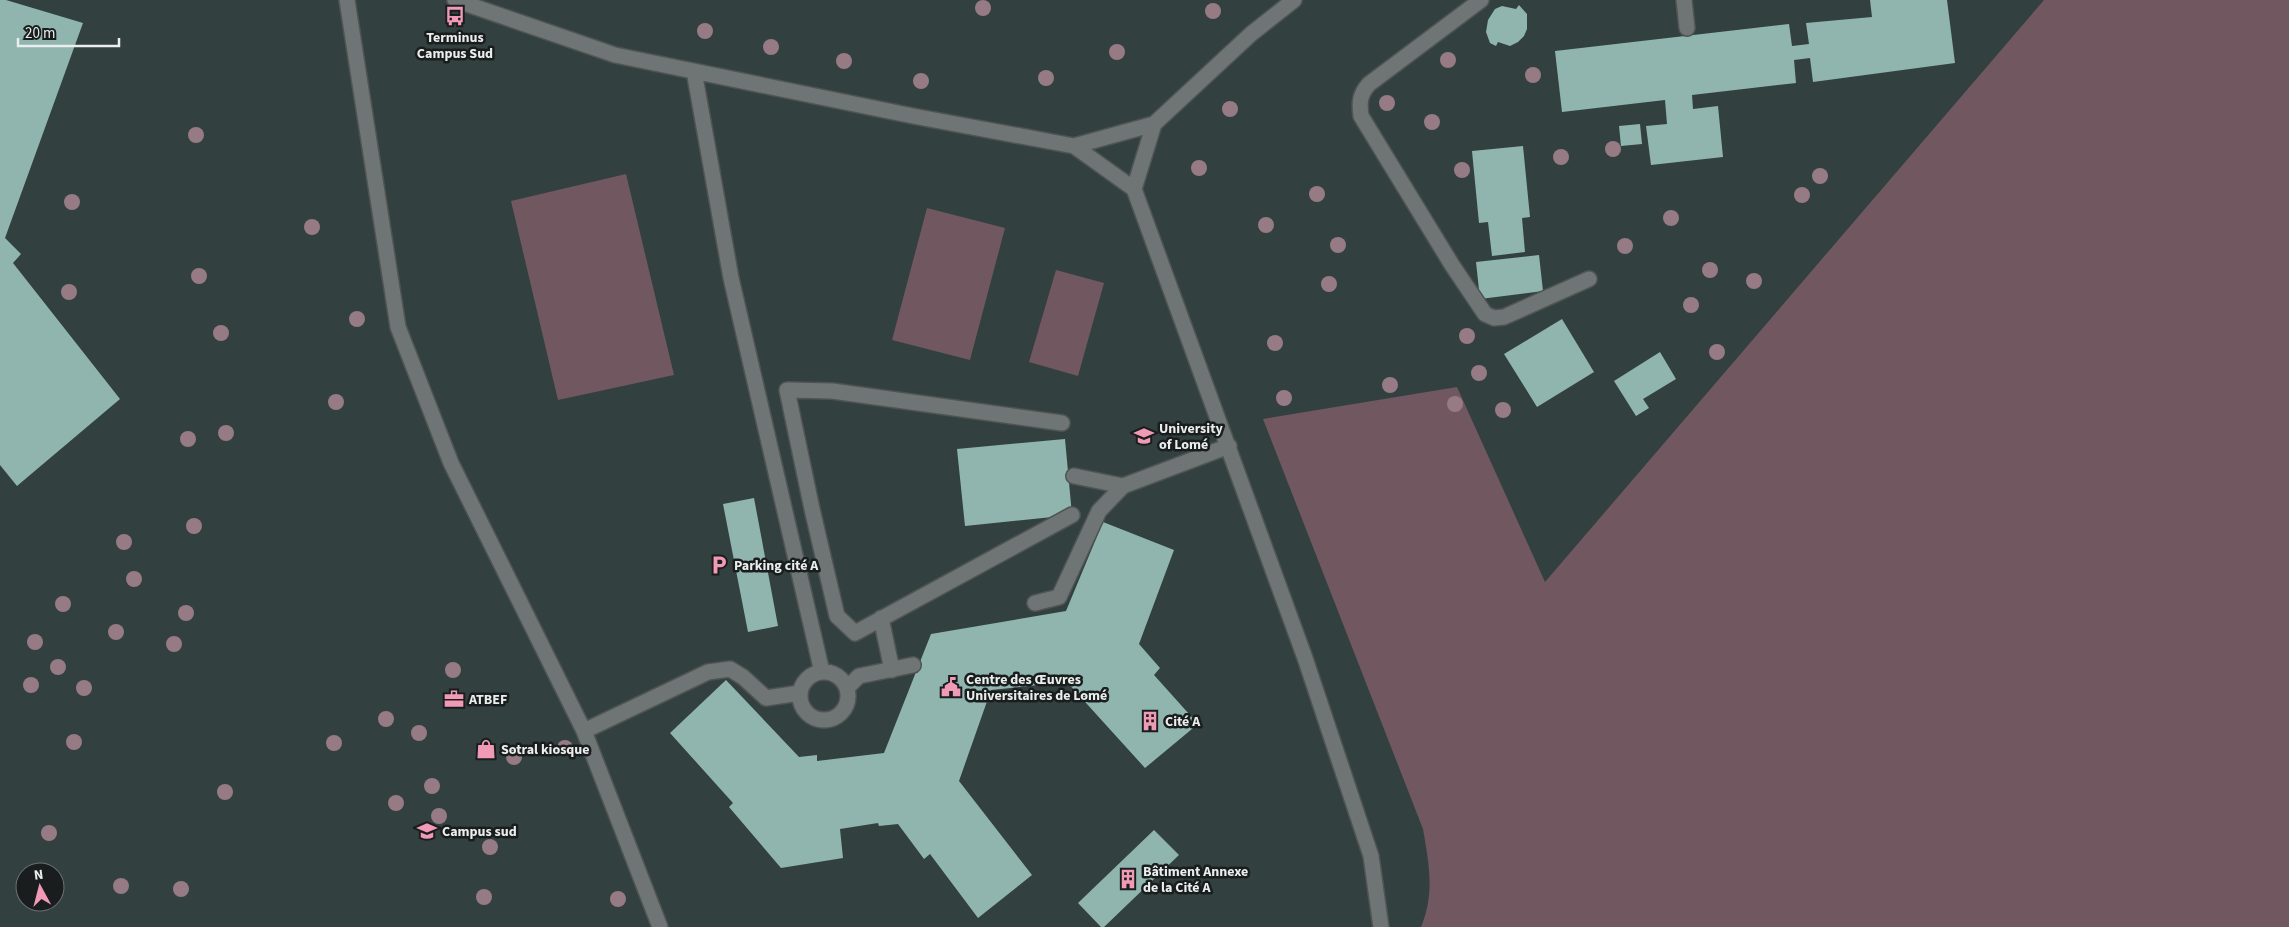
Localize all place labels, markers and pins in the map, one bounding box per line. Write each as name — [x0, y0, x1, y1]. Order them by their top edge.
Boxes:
bus stop icon: Terminus Campus Sud — [444, 5, 466, 27]
place label: Terminus Campus Sud — [417, 28, 493, 64]
place label: University of Lomé — [1159, 419, 1224, 455]
school or university icon: University of Lomé — [1133, 425, 1155, 447]
parking icon: Parking cité A — [708, 554, 730, 576]
place label: Parking cité A — [734, 556, 819, 576]
place label: Centre des Œuvres Universitaires de Lomé — [966, 670, 1107, 706]
public building icon: Centre des Œuvres Universitaires de Lomé — [940, 676, 962, 698]
office icon: ATBEF — [443, 688, 465, 710]
place label: ATBEF — [468, 690, 507, 710]
building icon: Cité A — [1139, 710, 1161, 732]
place label: Cité A — [1165, 712, 1201, 732]
shop icon: Sotral kiosque — [475, 738, 497, 760]
place label: Sotral kiosque — [501, 740, 590, 760]
school or university icon: Campus sud — [416, 820, 438, 842]
place label: Campus sud — [442, 822, 517, 842]
place label: Bâtiment Annexe de la Cité A — [1143, 862, 1248, 898]
building icon: Bâtiment Annexe de la Cité A — [1117, 868, 1139, 890]

